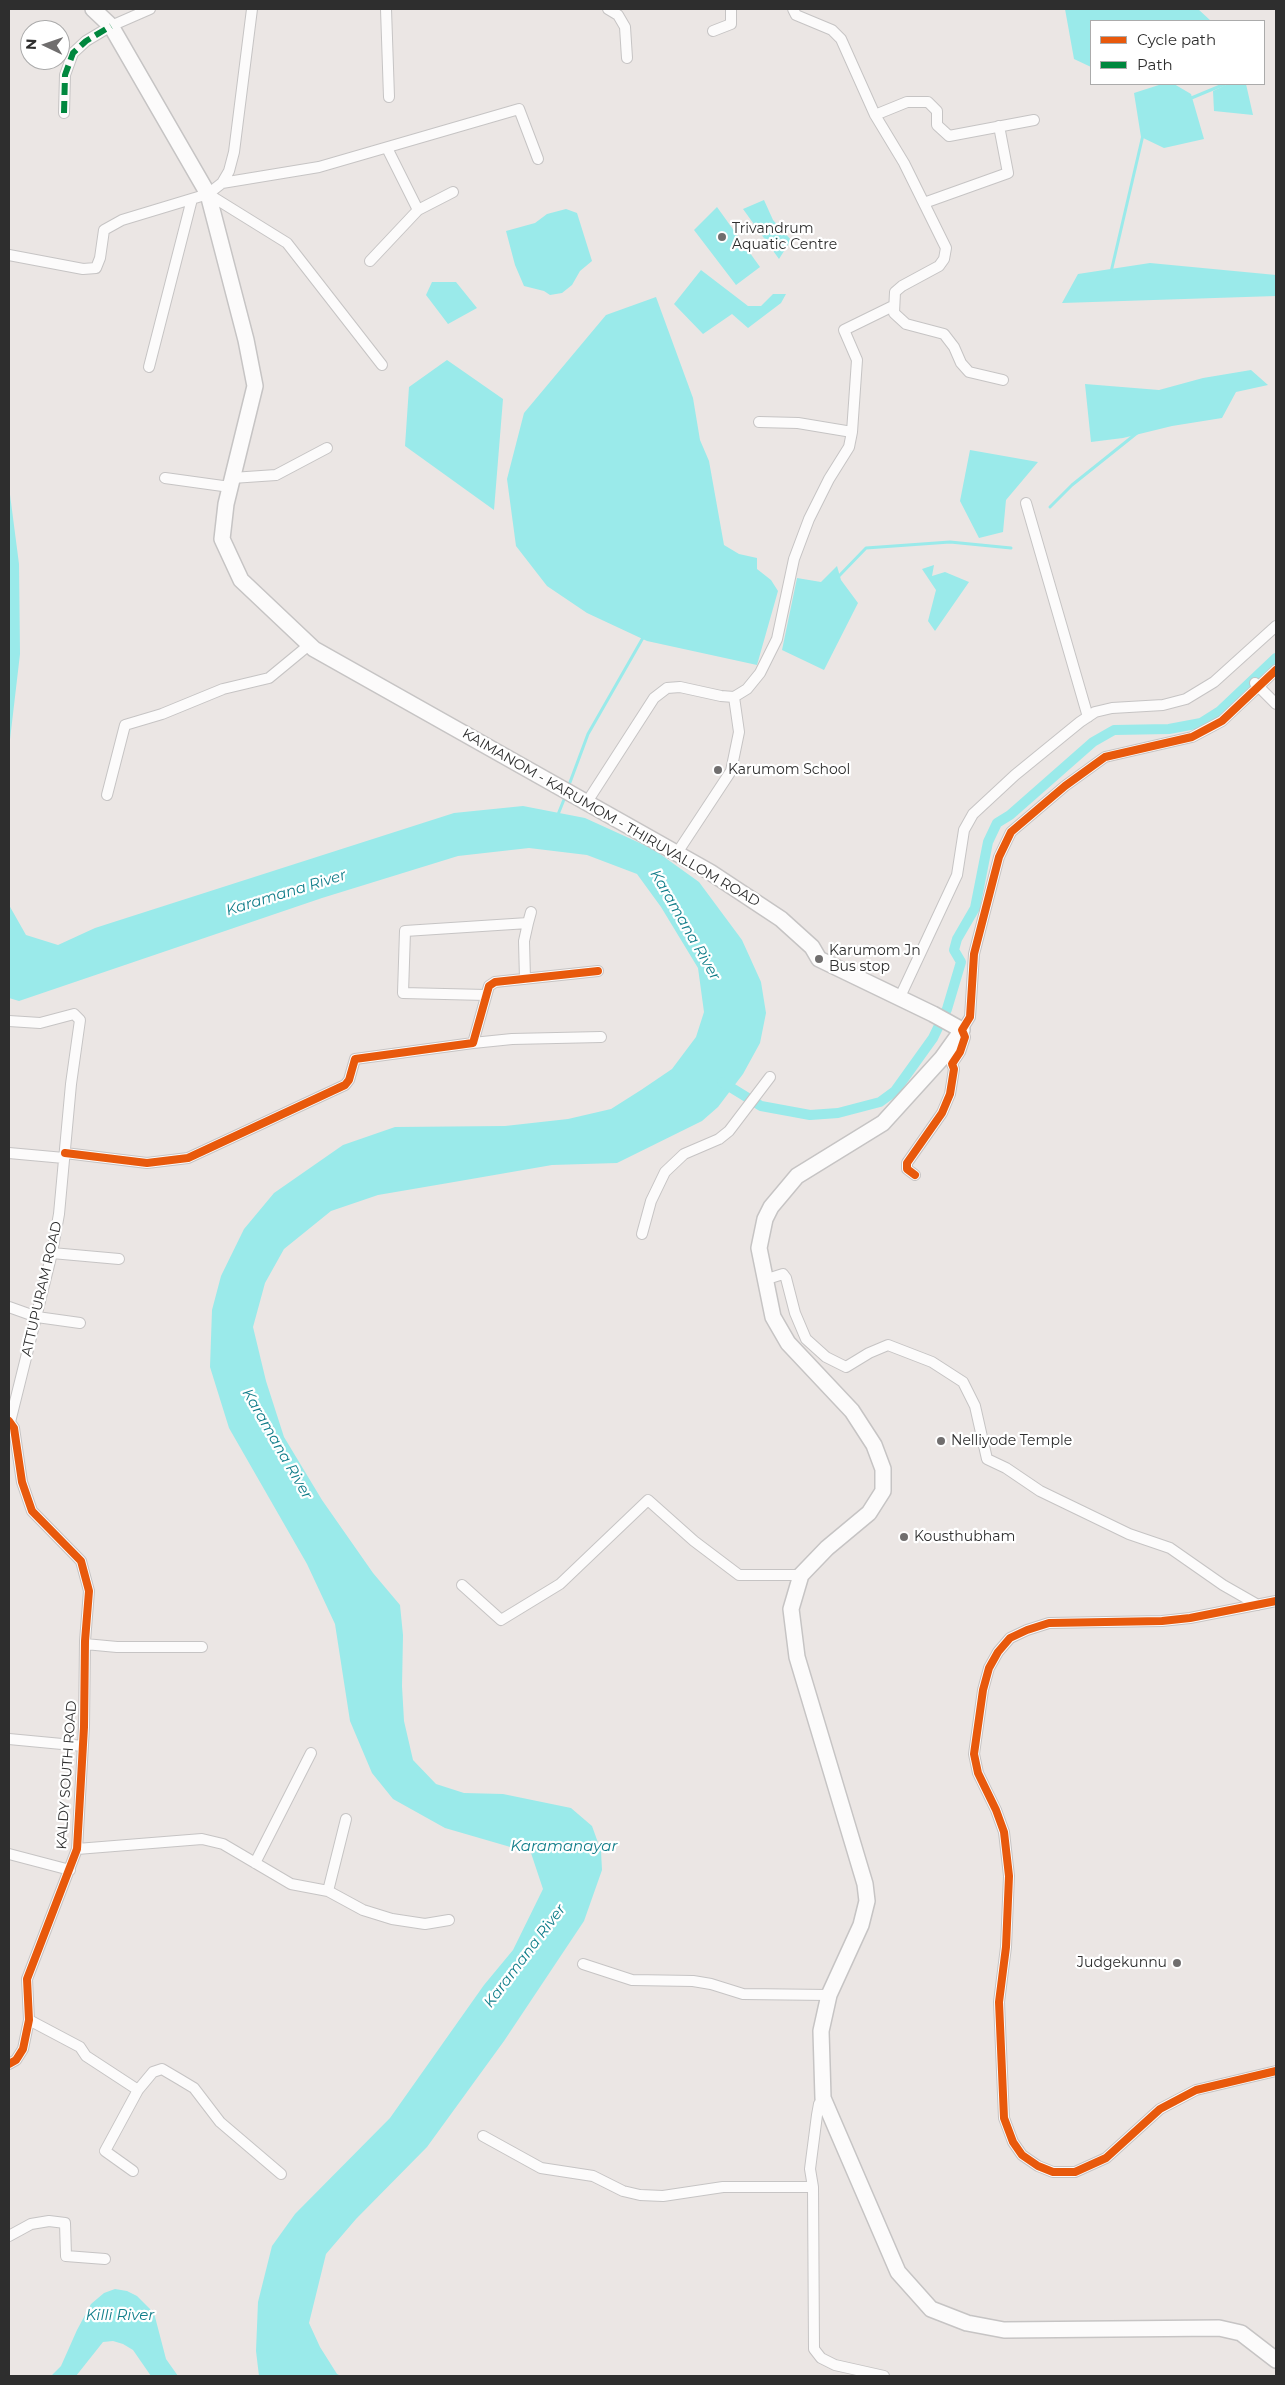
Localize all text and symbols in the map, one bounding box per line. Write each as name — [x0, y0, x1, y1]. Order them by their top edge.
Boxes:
north arrow — [20, 20, 70, 70]
legend — [1090, 20, 1265, 85]
text: Cycle path — [1137, 30, 1216, 49]
text: N — [22, 38, 40, 50]
text: Path — [1137, 55, 1173, 74]
place label: Trivandrum Aquatic Centre — [732, 221, 837, 253]
marker: Trivandrum Aquatic Centre — [716, 231, 728, 243]
street label: KAIMANOM - KARUMOM - THIRUVALLOM ROAD — [459, 725, 763, 911]
place label: Karumom School — [728, 762, 850, 778]
marker: Karumom School — [712, 764, 724, 776]
water label: Karamana River — [224, 866, 348, 920]
water label: Karamana River — [646, 867, 724, 983]
place label: Karumom Jn Bus stop — [829, 943, 921, 976]
marker: Karumom Jn Bus stop — [813, 953, 825, 965]
street label: ATTUPURAM ROAD — [18, 1220, 66, 1358]
water label: Karamana River — [238, 1386, 316, 1502]
place label: Nelliyode Temple — [951, 1433, 1072, 1449]
marker: Nelliyode Temple — [935, 1435, 947, 1447]
place label: Kousthubham — [914, 1529, 1015, 1545]
marker: Kousthubham — [898, 1531, 910, 1543]
street label: KALDY SOUTH ROAD — [53, 1700, 81, 1850]
water label: Karamanayar — [511, 1838, 617, 1856]
water label: Karamana River — [480, 1901, 570, 2011]
place label: Judgekunnu — [1077, 1955, 1167, 1971]
marker: Judgekunnu — [1171, 1957, 1183, 1969]
water label: Killi River — [86, 2307, 154, 2325]

